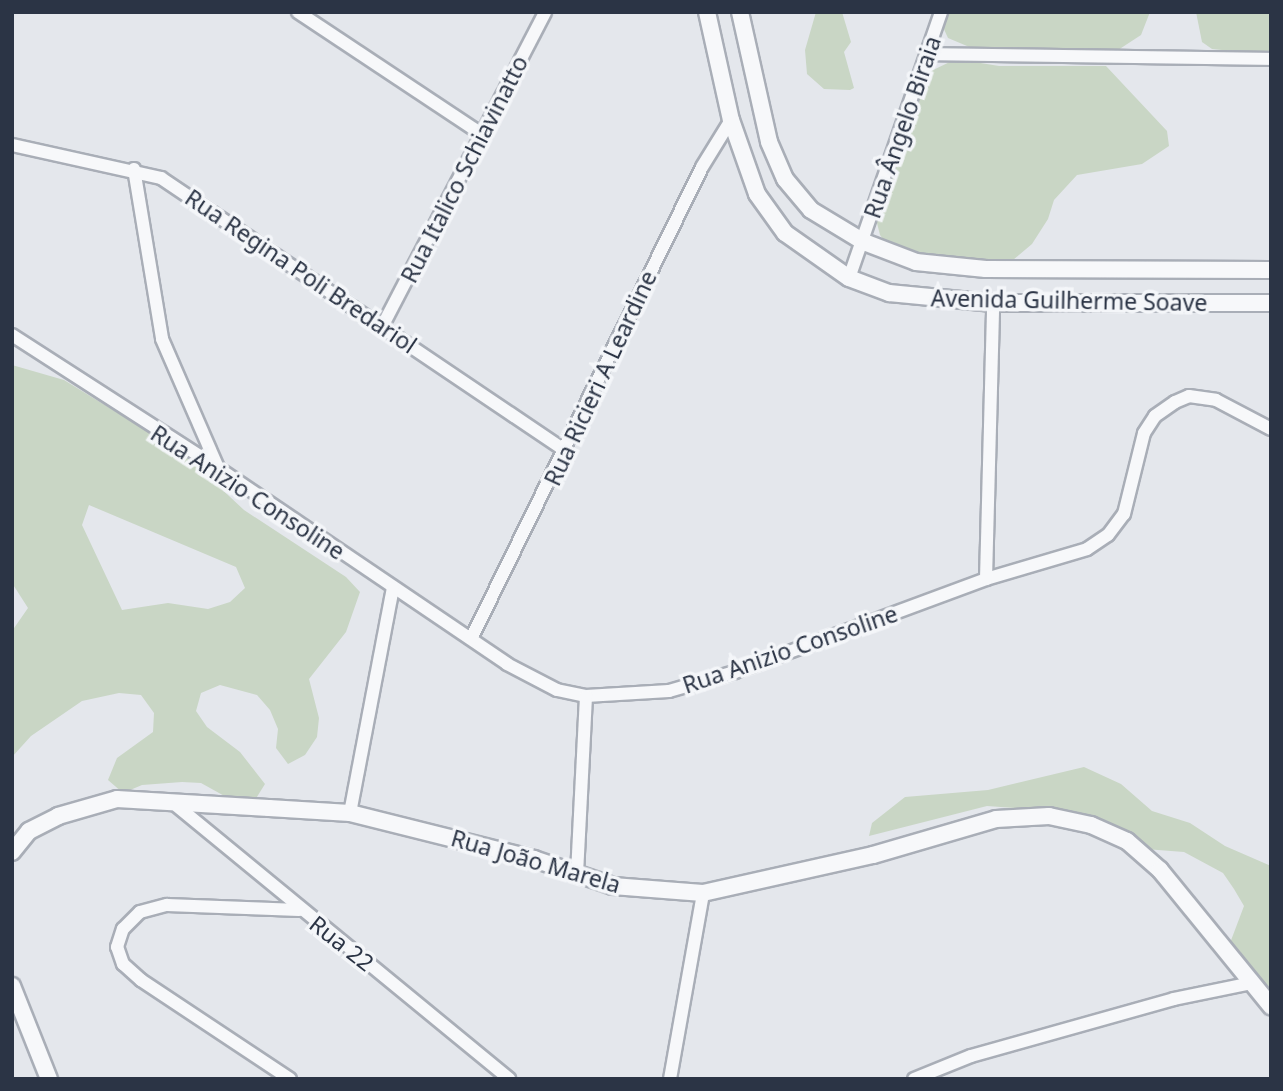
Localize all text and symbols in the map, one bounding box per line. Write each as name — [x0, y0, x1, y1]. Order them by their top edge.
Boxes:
street label: Rua Ângelo Biraia — [858, 32, 946, 222]
street label: Rua Italico Schiavinatto — [395, 51, 533, 287]
street label: Rua Regina Poli Bredariol — [180, 183, 422, 359]
street label: Rua Ricieri A Leardine — [538, 266, 662, 490]
street label: Avenida Guilherme Soave — [930, 284, 1208, 316]
street label: Rua Anizio Consoline — [146, 419, 350, 565]
street label: Rua Anizio Consoline — [679, 599, 901, 699]
street label: Rua João Marela — [448, 824, 624, 898]
street label: Rua 22 — [304, 909, 380, 977]

